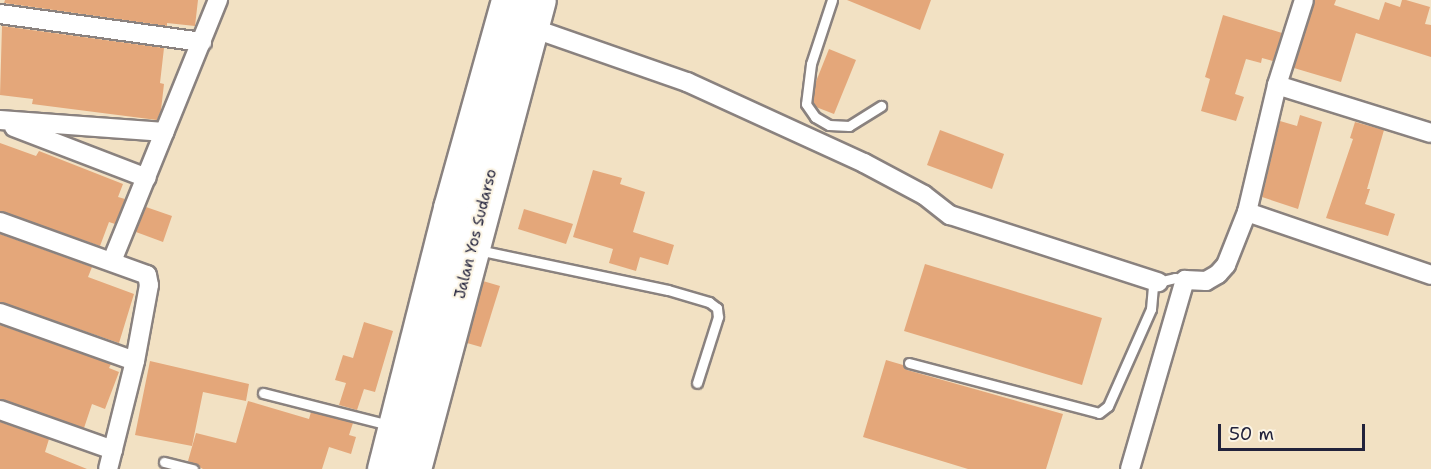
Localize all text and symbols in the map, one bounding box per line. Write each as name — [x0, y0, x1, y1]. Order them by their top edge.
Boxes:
street label: Jalan Yos Sudarso — [451, 167, 501, 301]
scale bar — [1221, 412, 1368, 450]
text: 50 m — [1229, 422, 1274, 446]

